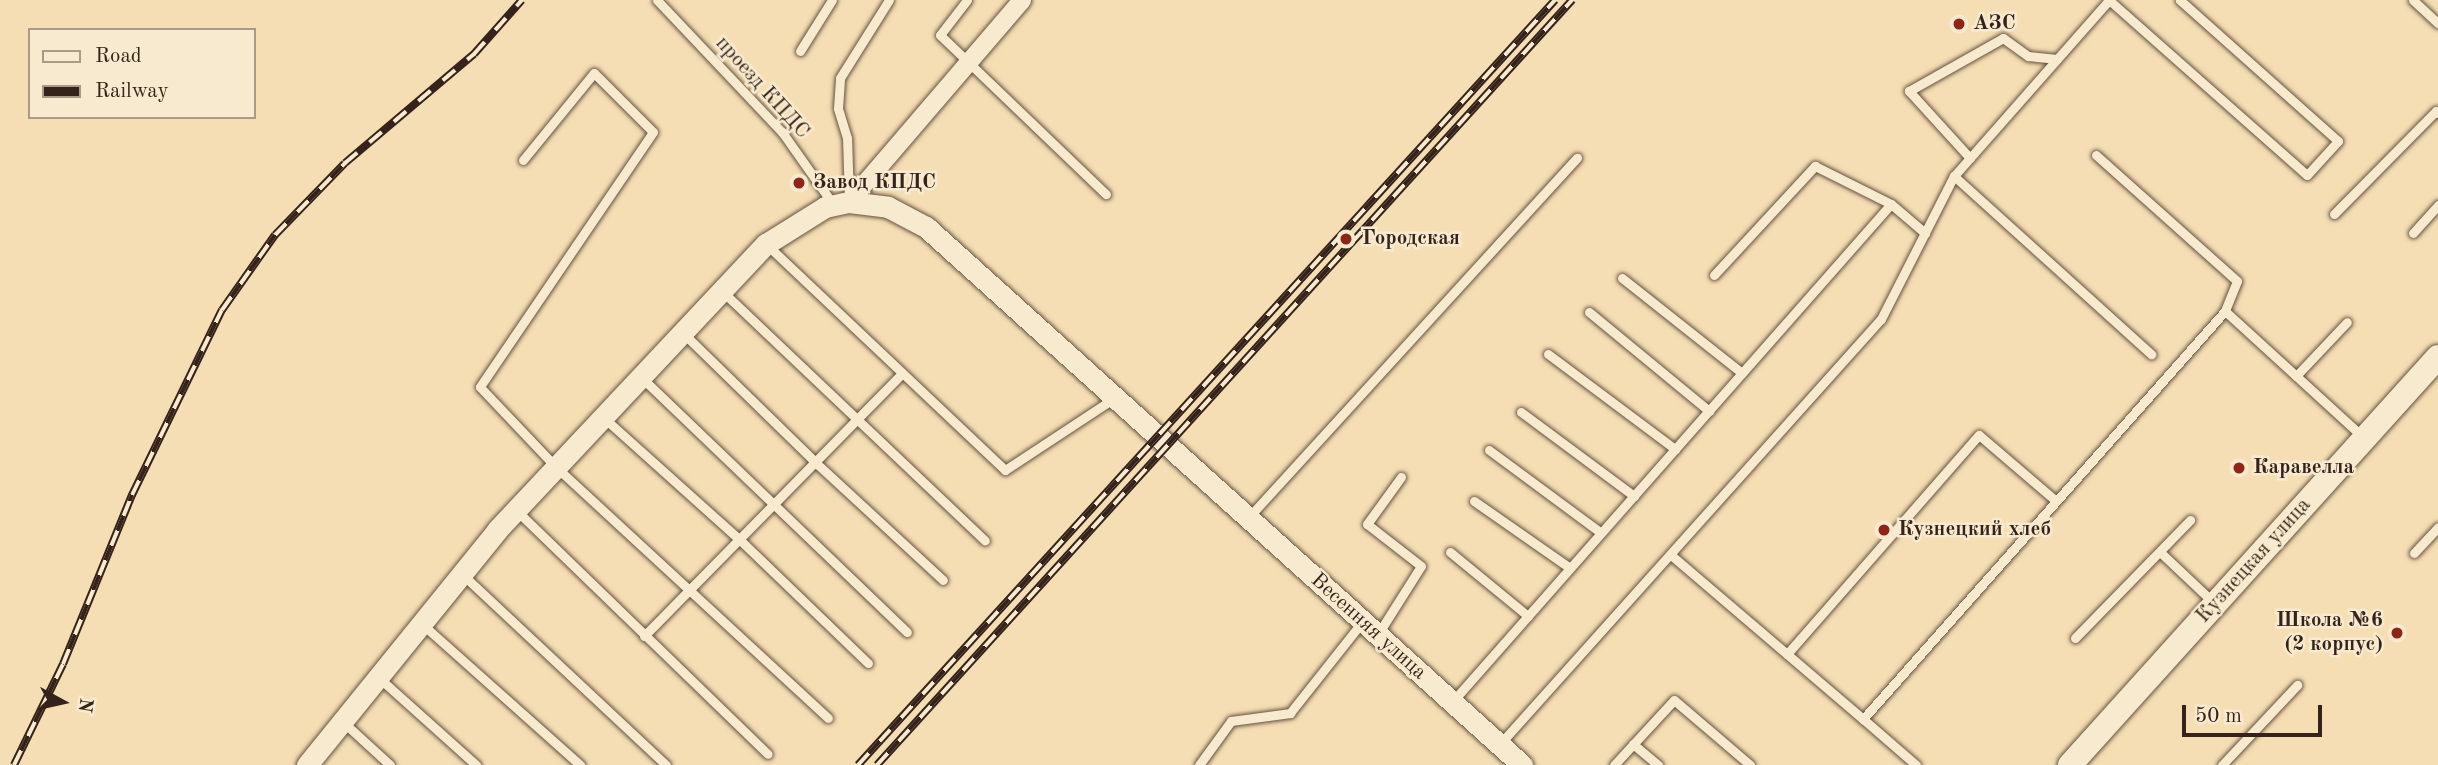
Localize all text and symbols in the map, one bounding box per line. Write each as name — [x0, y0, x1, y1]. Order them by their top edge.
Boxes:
place label: АЗС — [1973, 11, 2016, 37]
marker: АЗС — [1951, 16, 1967, 32]
legend — [28, 28, 256, 119]
street label: проезд КПДС — [709, 32, 815, 144]
text: Road — [95, 46, 142, 67]
text: Railway — [95, 81, 169, 102]
place label: Завод КПДС — [813, 170, 936, 196]
marker: Завод КПДС — [791, 175, 807, 191]
place label: Городская — [1362, 226, 1460, 252]
marker: Городская — [1336, 229, 1356, 249]
place label: Каравелла — [2253, 455, 2354, 481]
marker: Каравелла — [2231, 460, 2247, 476]
street label: Кузнецкая улица — [2191, 493, 2317, 629]
place label: Кузнецкий хлеб — [1898, 517, 2051, 543]
marker: Кузнецкий хлеб — [1876, 522, 1892, 538]
street label: Весенняя улица — [1305, 568, 1431, 686]
place label: Школа №6 (2 корпус) — [2276, 608, 2383, 658]
marker: Школа №6 (2 корпус) — [2389, 625, 2405, 641]
north arrow — [28, 667, 98, 737]
scale bar — [2186, 692, 2326, 736]
text: N — [74, 696, 95, 714]
text: 50 m — [2195, 706, 2242, 727]

